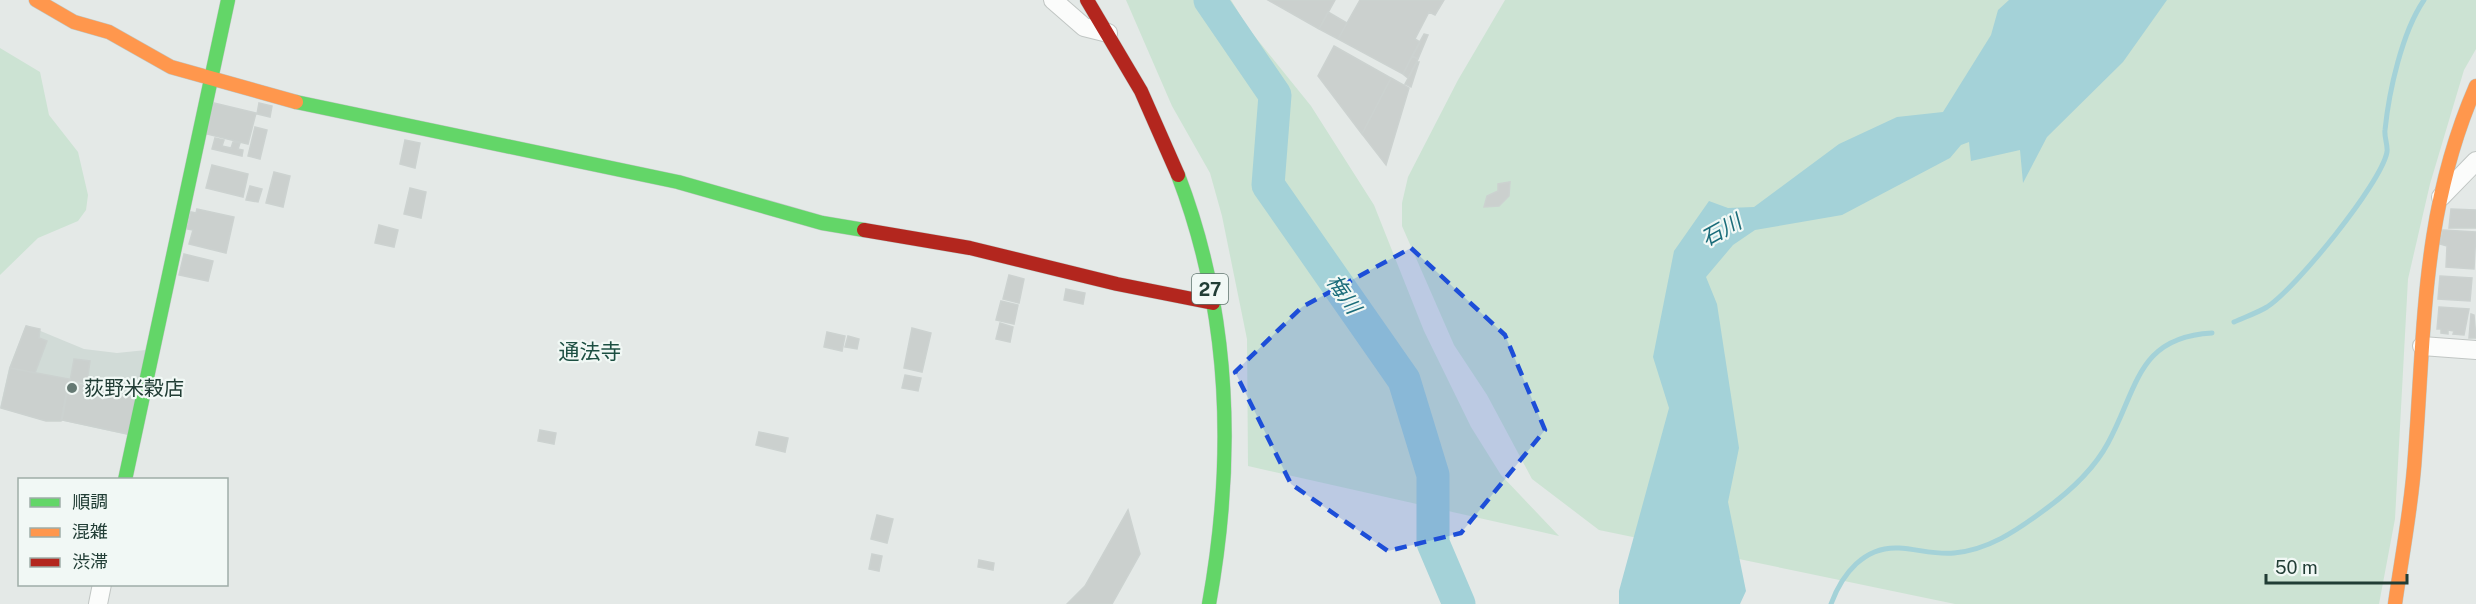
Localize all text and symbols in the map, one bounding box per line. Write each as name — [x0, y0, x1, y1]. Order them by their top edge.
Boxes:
water label: 石川 — [1697, 208, 1747, 251]
water label: 梅川 — [1322, 270, 1367, 320]
road number: 27 — [1192, 274, 1228, 304]
district label: 通法寺 — [559, 339, 622, 364]
place label: 荻野米穀店 — [84, 376, 184, 400]
marker: 荻野米穀店 — [65, 381, 79, 395]
legend — [18, 478, 228, 586]
text: 順調 — [72, 491, 108, 512]
text: 混雑 — [72, 521, 108, 542]
scale bar — [2266, 547, 2407, 585]
text: 渋滞 — [72, 551, 108, 572]
text: 50 m — [2275, 557, 2318, 578]

